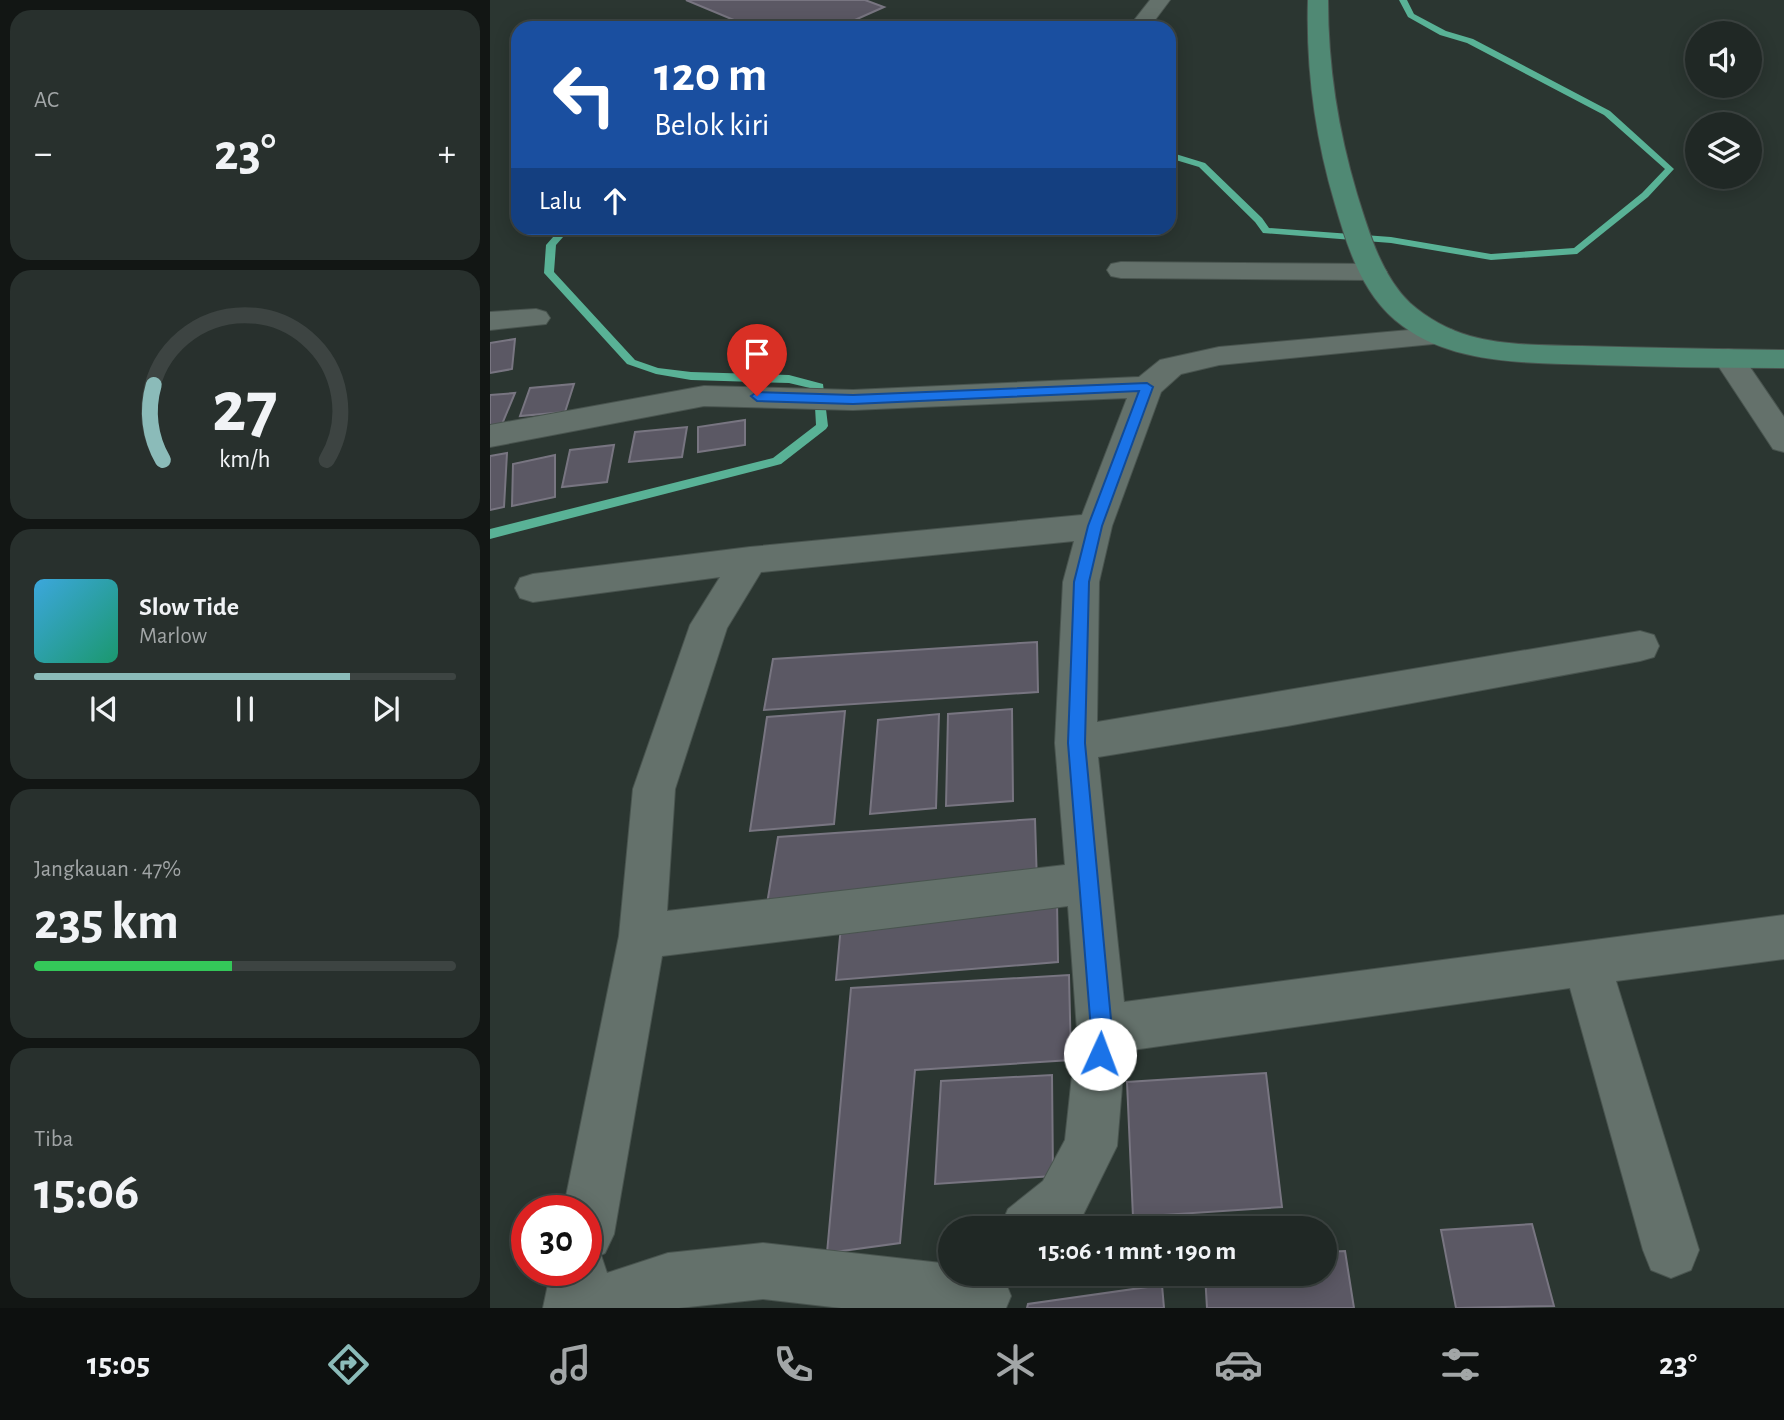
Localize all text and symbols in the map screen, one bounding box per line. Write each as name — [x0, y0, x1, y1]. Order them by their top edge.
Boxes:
map controls — [1685, 21, 1762, 189]
button: sound — [1685, 21, 1762, 98]
icon: left — [539, 49, 630, 140]
text: 120 m — [654, 51, 767, 100]
text: AC — [34, 89, 59, 112]
text: Belok kiri — [654, 109, 770, 141]
button: layers — [1685, 112, 1762, 189]
text: 23° — [214, 127, 276, 179]
text: − — [34, 135, 52, 173]
text: + — [438, 135, 456, 173]
icon: ahead — [596, 182, 634, 220]
text: Lalu — [539, 188, 582, 214]
pin — [727, 324, 787, 396]
icon: arrive — [738, 335, 776, 373]
text: 27 — [212, 373, 278, 446]
text: km/h — [219, 447, 271, 472]
text: Slow Tide — [139, 594, 239, 620]
text: Marlow — [139, 625, 207, 648]
icon: previous — [85, 690, 123, 728]
icon: pause — [226, 690, 264, 728]
icon: next — [367, 690, 405, 728]
text: Jangkauan · 47% — [34, 858, 181, 881]
text: 235 km — [34, 896, 179, 948]
position arrow — [1063, 1017, 1137, 1091]
text: Tiba — [34, 1128, 73, 1151]
text: 15:06 — [34, 1166, 139, 1218]
speed limit sign: 30 — [511, 1195, 602, 1286]
text: 15:06 · 1 mnt · 190 m — [1039, 1238, 1236, 1264]
icon: directions — [324, 1340, 373, 1389]
icon: music — [546, 1340, 595, 1389]
icon: phone — [769, 1340, 818, 1389]
icon: climate — [991, 1340, 1040, 1389]
icon: car — [1214, 1340, 1263, 1389]
icon: filters — [1436, 1340, 1485, 1389]
text: 15:05 — [87, 1348, 150, 1380]
text: 23° — [1659, 1348, 1697, 1380]

